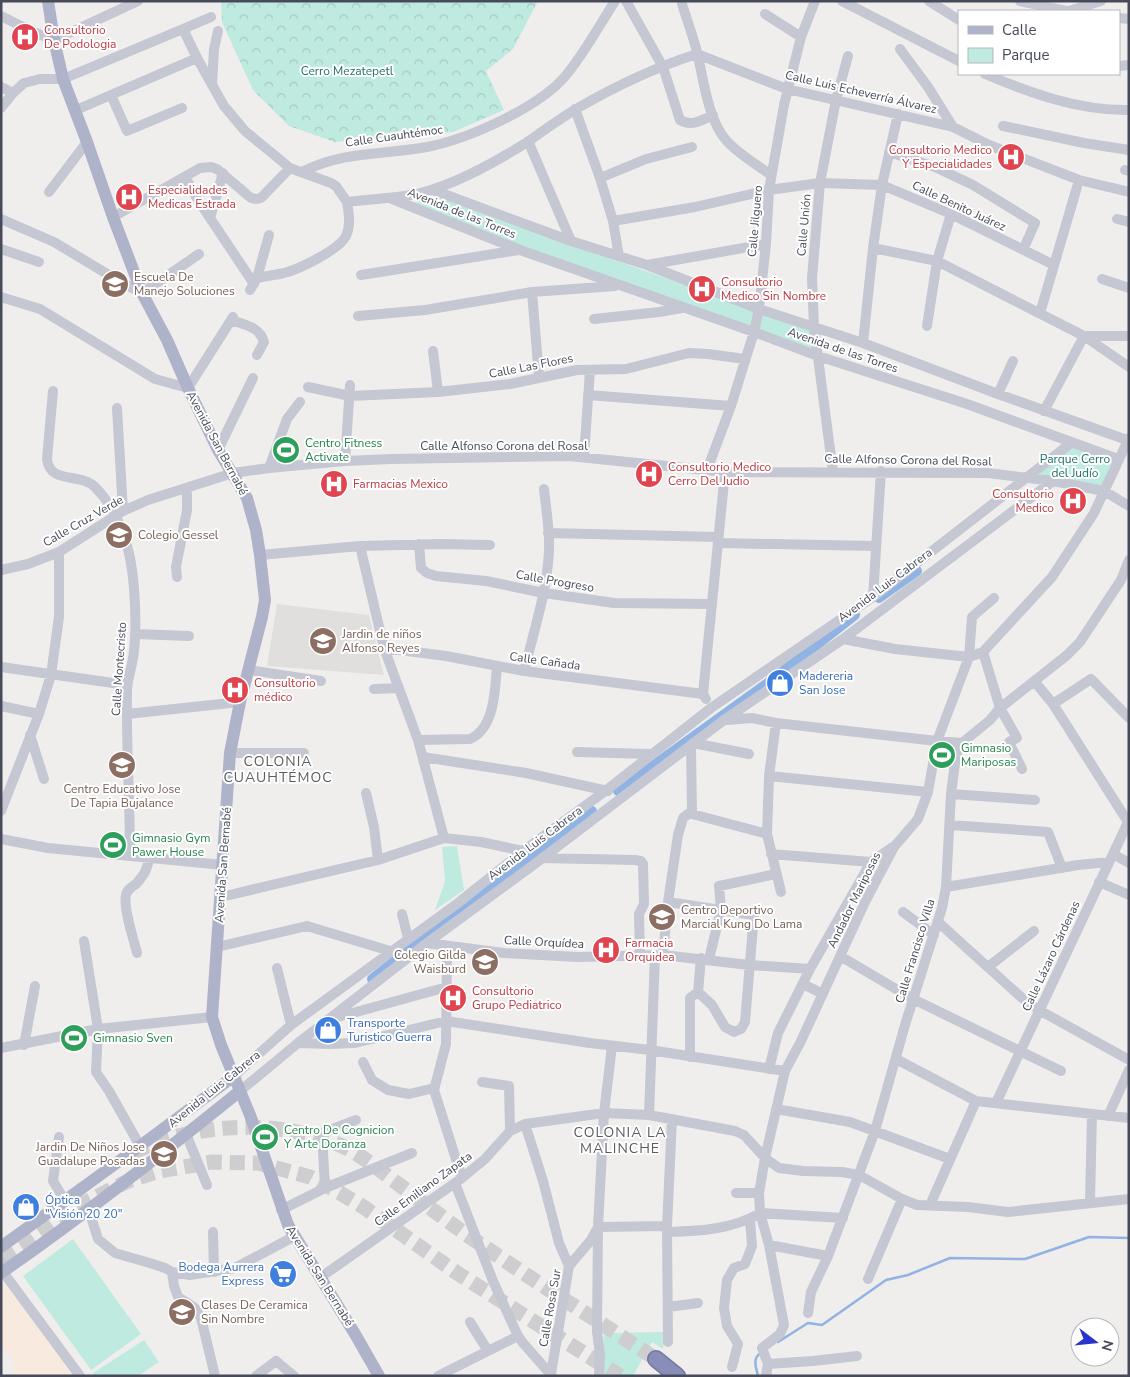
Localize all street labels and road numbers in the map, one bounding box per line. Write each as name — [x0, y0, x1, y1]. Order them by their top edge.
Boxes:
street label: Calle Luis Echeverría Álvarez — [784, 67, 939, 117]
street label: Calle Cuauhtémoc — [344, 121, 444, 151]
street label: Calle Benito Juárez — [909, 177, 1009, 235]
street label: Avenida de las Torres — [405, 184, 519, 242]
street label: Calle Jilguero — [744, 184, 766, 258]
street label: Calle Unión — [793, 193, 815, 257]
street label: Avenida de las Torres — [786, 324, 901, 376]
street label: Calle Las Flores — [487, 350, 575, 382]
street label: Avenida San Bernabé — [183, 388, 251, 498]
street label: Calle Alfonso Corona del Rosal — [420, 438, 588, 454]
street label: Calle Alfonso Corona del Rosal — [824, 451, 992, 469]
street label: Calle Cruz Verde — [40, 492, 126, 550]
street label: Avenida Luis Cabrera — [835, 544, 935, 626]
street label: Calle Progreso — [515, 566, 596, 596]
street label: Calle Montecristo — [108, 621, 130, 717]
street label: Calle Cañada — [508, 648, 582, 674]
street label: Avenida Luis Cabrera — [485, 802, 585, 884]
street label: Avenida San Bernabé — [211, 807, 235, 923]
street label: Andador Mariposas — [824, 849, 884, 951]
street label: Calle Francisco Villa — [891, 897, 939, 1005]
street label: Calle Lázaro Cárdenas — [1018, 898, 1084, 1014]
street label: Calle Orquídea — [503, 932, 585, 952]
street label: Avenida Luis Cabrera — [165, 1047, 263, 1131]
street label: Calle Emiliano Zapata — [371, 1148, 475, 1230]
street label: Avenida San Bernabé — [282, 1223, 358, 1329]
street label: Calle Rosa Sur — [535, 1267, 565, 1348]

